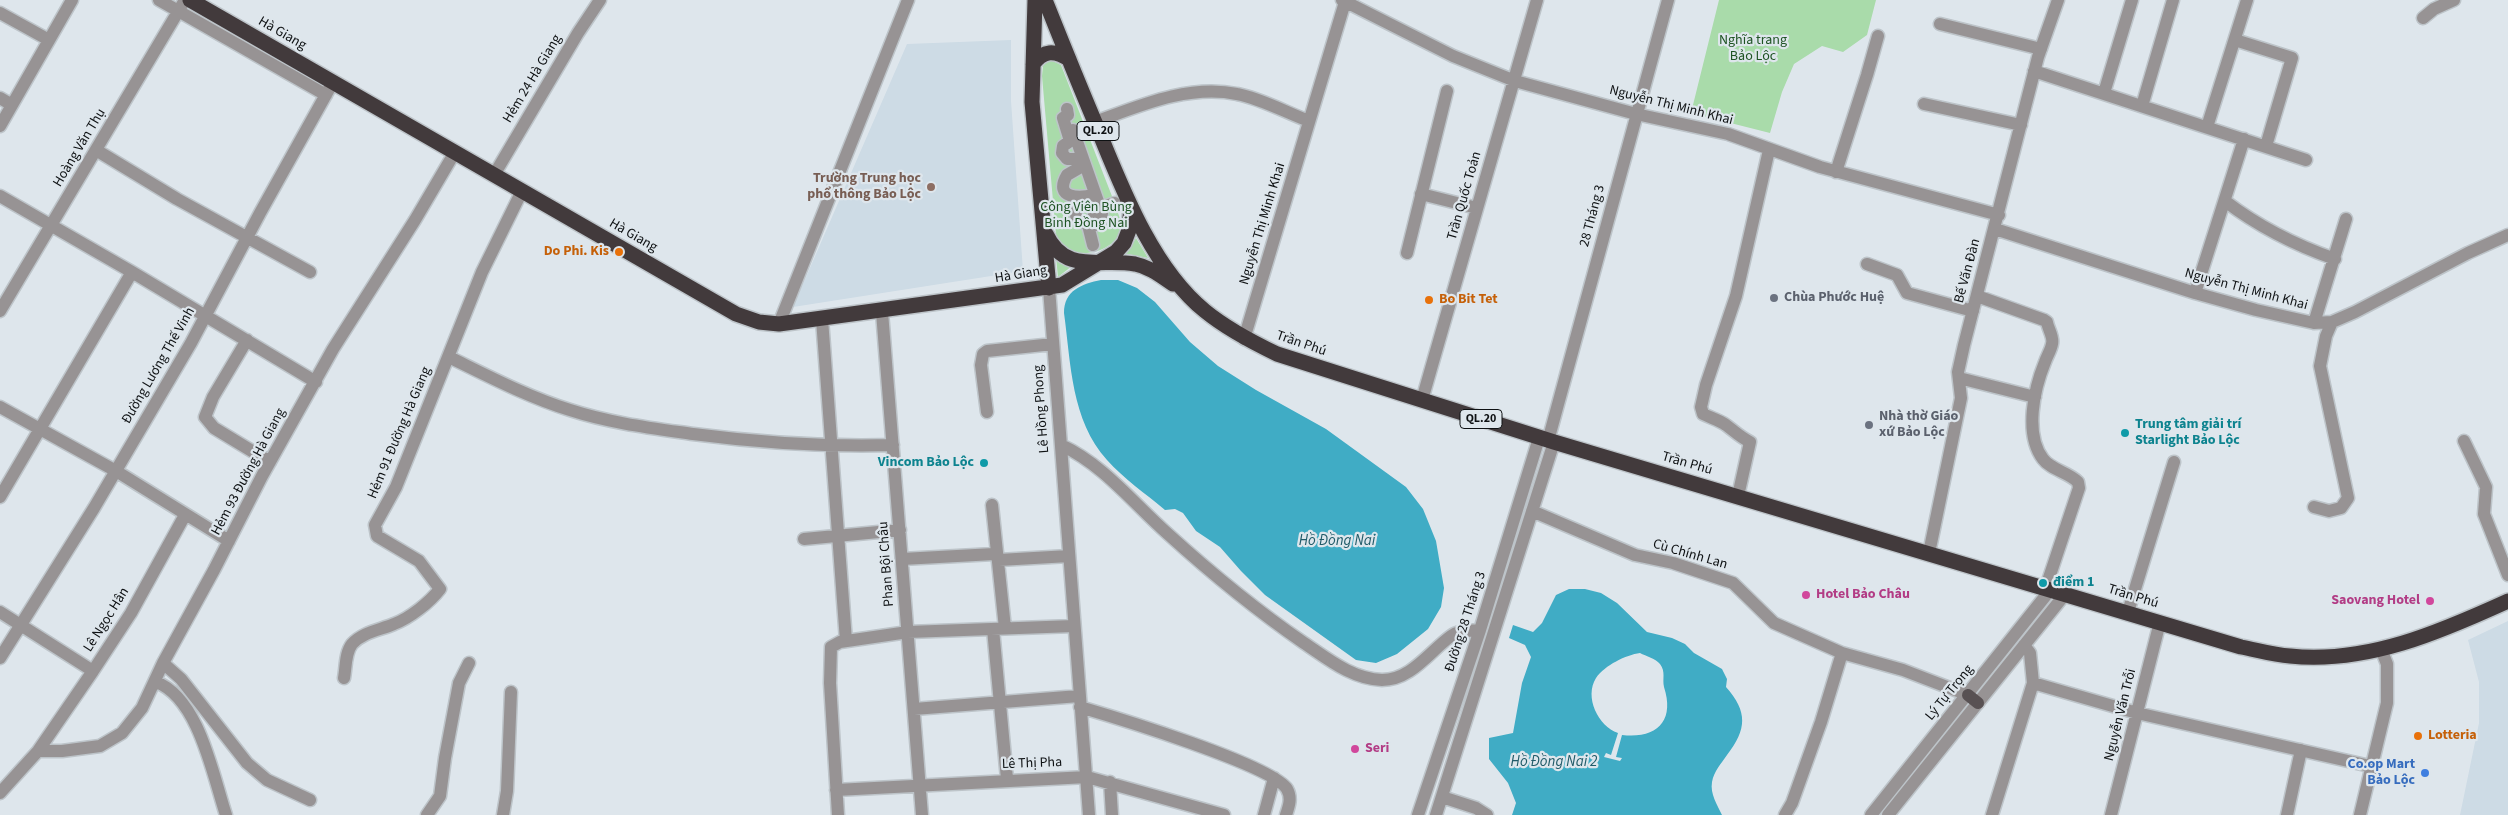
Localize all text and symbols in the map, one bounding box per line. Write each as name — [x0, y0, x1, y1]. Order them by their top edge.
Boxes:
street label: Hà Giang — [255, 14, 309, 54]
street label: Hẻm 24 Hà Giang — [500, 32, 566, 126]
park label: Nghĩa trang Bảo Lộc — [1719, 33, 1787, 65]
street label: Nguyễn Thị Minh Khai — [1607, 82, 1735, 130]
street label: Hoàng Văn Thụ — [50, 106, 110, 190]
road number: QL.20 — [1077, 122, 1119, 140]
street label: Trần Quốc Toản — [1444, 150, 1486, 242]
street label: Nguyễn Thị Minh Khai — [1236, 161, 1290, 287]
place label: Trường Trung học phổ thông Bảo Lộc — [807, 171, 921, 203]
marker: Trường Trung học phổ thông Bảo Lộc — [925, 181, 937, 193]
street label: 28 Tháng 3 — [1577, 183, 1609, 249]
park label: Công Viên Bùng Binh Đồng Nai — [1040, 200, 1132, 232]
street label: Hà Giang — [606, 216, 660, 256]
street label: Bế Văn Đàn — [1951, 237, 1985, 305]
place label: Do Phi. Kis — [544, 244, 609, 260]
marker: Do Phi. Kis — [613, 246, 625, 258]
street label: Hà Giang — [994, 263, 1048, 287]
street label: Nguyễn Thị Minh Khai — [2183, 265, 2309, 315]
place label: Chùa Phước Huệ — [1784, 290, 1884, 306]
place label: Bo Bit Tet — [1439, 292, 1498, 308]
marker: Chùa Phước Huệ — [1768, 292, 1780, 304]
marker: Bo Bit Tet — [1423, 294, 1435, 306]
street label: Đường Lương Thế Vinh — [119, 305, 199, 427]
street label: Trần Phú — [1274, 328, 1328, 360]
street label: Lê Hồng Phong — [1031, 364, 1053, 454]
street label: Hẻm 91 Đường Hà Giang — [365, 365, 435, 501]
street label: Hẻm 93 Đường Hà Giang — [208, 406, 290, 538]
road number: QL.20 — [1460, 409, 1502, 428]
place label: Nhà thờ Giáo xứ Bảo Lộc — [1879, 409, 1958, 442]
place label: Trung tâm giải trí Starlight Bảo Lộc — [2135, 417, 2241, 450]
marker: Nhà thờ Giáo xứ Bảo Lộc — [1863, 419, 1875, 431]
marker: Trung tâm giải trí Starlight Bảo Lộc — [2119, 427, 2131, 439]
street label: Trần Phú — [1660, 449, 1714, 479]
place label: Vincom Bảo Lộc — [878, 455, 974, 471]
marker: Vincom Bảo Lộc — [978, 457, 990, 469]
street label: Phan Bội Châu — [876, 521, 898, 607]
water label: Hồ Đồng Nai — [1299, 533, 1375, 551]
street label: Cù Chính Lan — [1651, 536, 1729, 574]
street label: Đường 28 Tháng 3 — [1442, 569, 1490, 675]
place label: điểm 1 — [2053, 575, 2094, 591]
marker: điểm 1 — [2037, 577, 2049, 589]
street label: Trần Phú — [2106, 581, 2160, 613]
street label: Lê Ngọc Hân — [81, 585, 133, 655]
place label: Hotel Bảo Châu — [1816, 587, 1910, 603]
marker: Hotel Bảo Châu — [1800, 589, 1812, 601]
place label: Saovang Hotel — [2331, 593, 2420, 609]
marker: Saovang Hotel — [2424, 595, 2436, 607]
street label: Lý Tự Trọng — [1922, 662, 1978, 724]
street label: Nguyễn Văn Trỗi — [2101, 667, 2141, 763]
place label: Lotteria — [2428, 728, 2477, 744]
marker: Lotteria — [2412, 730, 2424, 742]
place label: Seri — [1365, 741, 1389, 757]
marker: Seri — [1349, 743, 1361, 755]
water label: Hồ Đồng Nai 2 — [1511, 754, 1597, 772]
street label: Lê Thị Pha — [1002, 755, 1062, 773]
place label: Co.op Mart Bảo Lộc — [2348, 757, 2415, 790]
marker: Co.op Mart Bảo Lộc — [2419, 767, 2431, 779]

